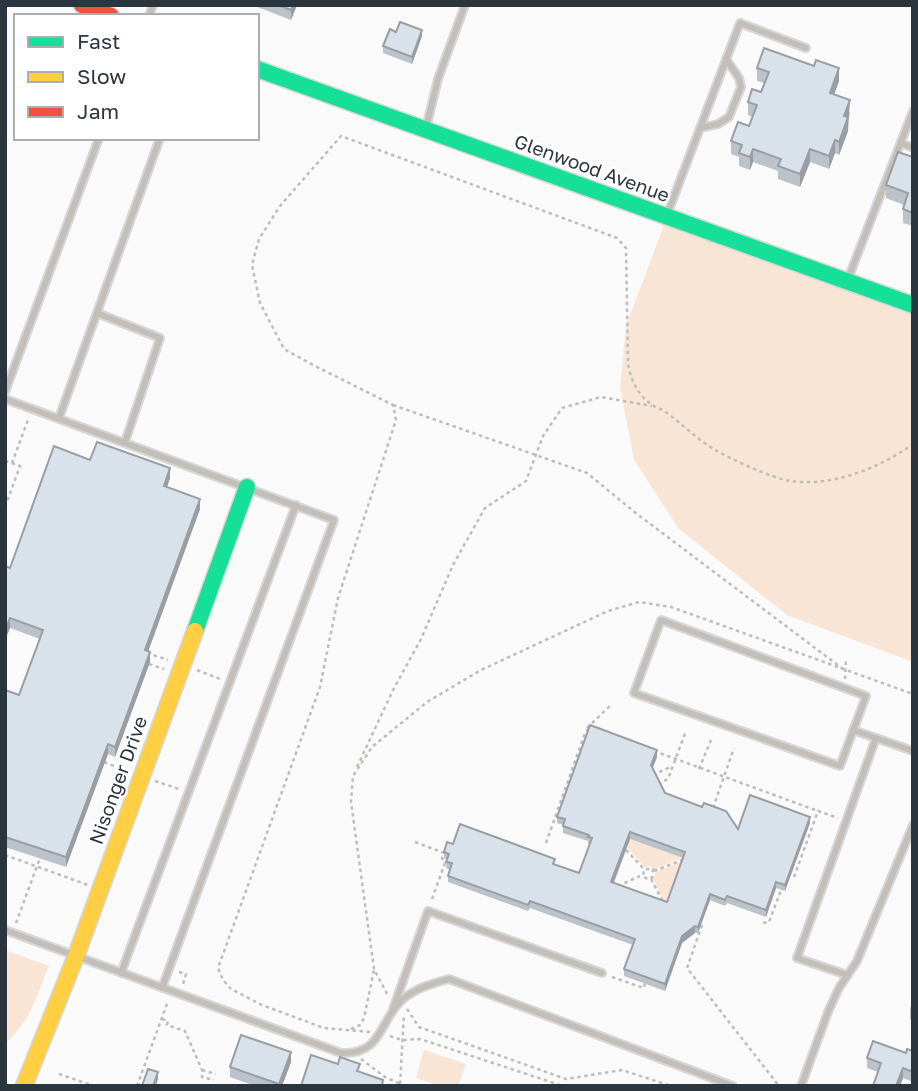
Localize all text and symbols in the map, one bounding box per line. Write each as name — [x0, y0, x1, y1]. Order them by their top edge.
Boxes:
legend — [14, 14, 259, 140]
text: Fast — [77, 28, 120, 54]
text: Slow — [77, 63, 126, 89]
text: Jam — [77, 98, 119, 124]
street label: Glenwood Avenue — [512, 129, 673, 206]
street label: Nisonger Drive — [84, 713, 151, 847]

